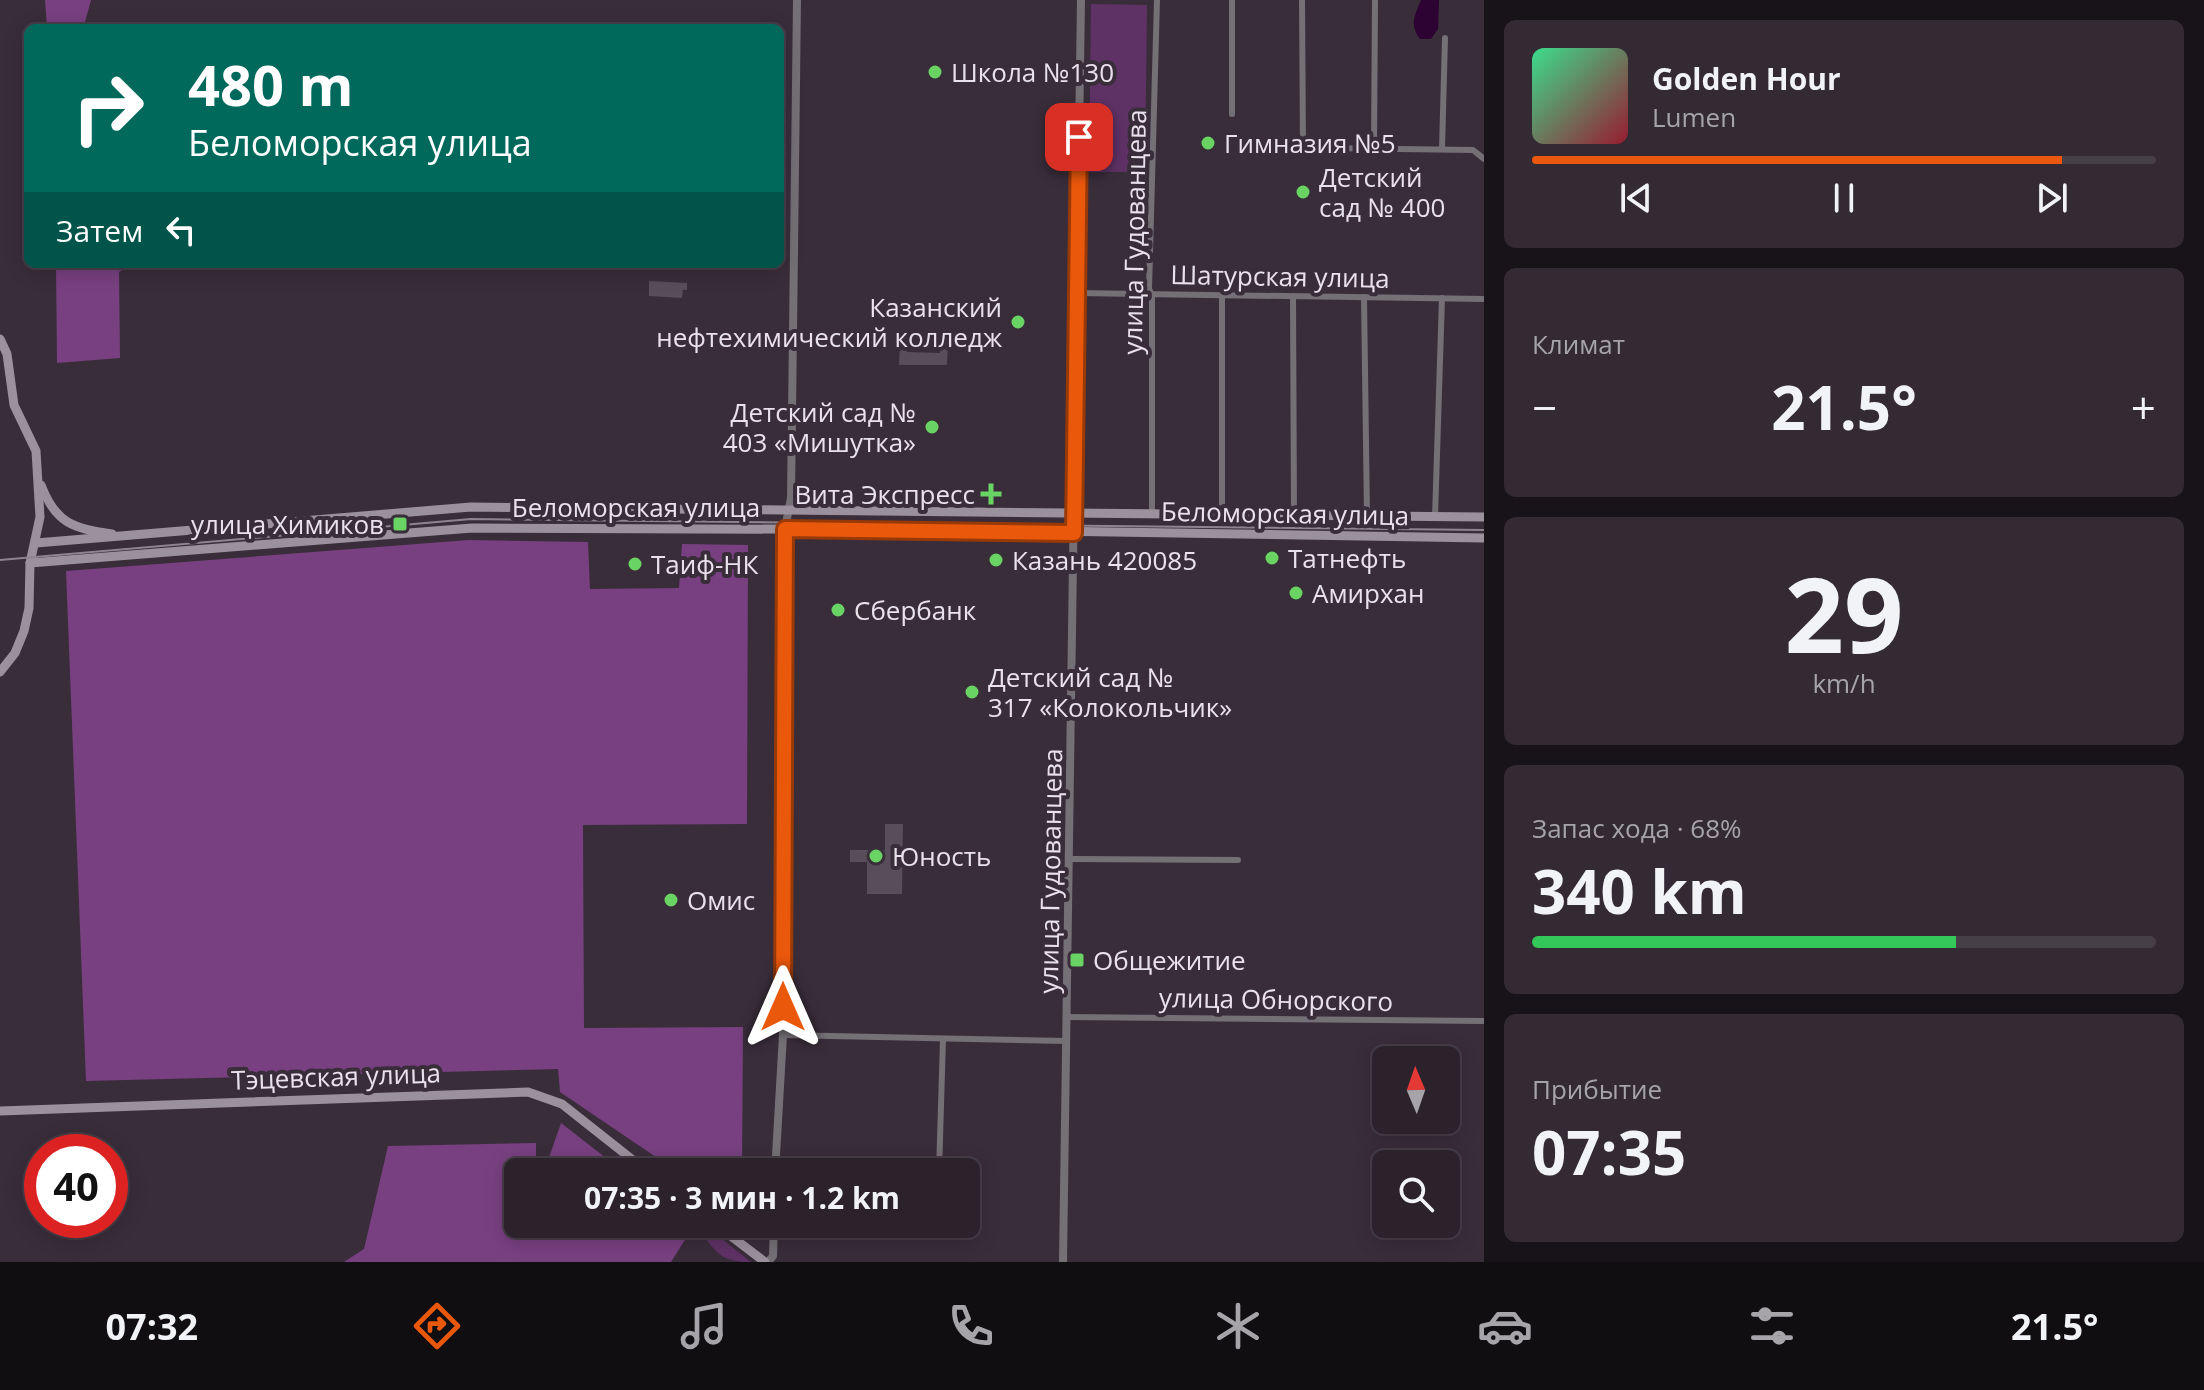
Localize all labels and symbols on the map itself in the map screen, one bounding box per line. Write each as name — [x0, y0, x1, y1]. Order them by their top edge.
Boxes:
place label: Школа №130 — [951, 54, 1114, 90]
marker: Школа №130 — [926, 63, 944, 81]
pin — [1045, 103, 1113, 171]
street label: улица Гудованцева — [1114, 109, 1154, 355]
place label: Гимназия №5 — [1224, 125, 1396, 161]
marker: Гимназия №5 — [1199, 134, 1217, 152]
place label: Детский сад № 400 — [1319, 159, 1445, 225]
marker: Детский сад № 400 — [1294, 183, 1312, 201]
street label: Шатурская улица — [1170, 256, 1390, 296]
place label: Казанский нефтехимический колледж — [656, 289, 1003, 355]
marker: Казанский нефтехимический колледж — [1009, 313, 1027, 331]
place label: Детский сад № 403 «Мишутка» — [723, 394, 916, 460]
marker: Детский сад № 403 «Мишутка» — [923, 418, 941, 436]
place label: Вита Экспресс — [794, 476, 975, 512]
marker: Вита Экспресс — [982, 485, 1000, 503]
street label: Беломорская улица — [512, 489, 760, 525]
street label: Беломорская улица — [1161, 493, 1409, 533]
place label: улица Химиков — [191, 506, 384, 542]
marker: улица Химиков — [391, 515, 409, 533]
place label: Татнефть — [1288, 540, 1406, 576]
place label: Казань 420085 — [1012, 542, 1197, 578]
place label: Таиф-НК — [651, 546, 758, 582]
marker: Татнефть — [1263, 549, 1281, 567]
marker: Казань 420085 — [987, 551, 1005, 569]
marker: Таиф-НК — [626, 555, 644, 573]
place label: Амирхан — [1312, 575, 1424, 611]
marker: Амирхан — [1287, 584, 1305, 602]
place label: Сбербанк — [854, 592, 977, 628]
marker: Сбербанк — [829, 601, 847, 619]
place label: Детский сад № 317 «Колокольчик» — [988, 659, 1232, 725]
marker: Детский сад № 317 «Колокольчик» — [963, 683, 981, 701]
street label: улица Гудованцева — [1030, 748, 1070, 994]
place label: Юность — [892, 838, 991, 874]
marker: Юность — [867, 847, 885, 865]
place label: Омис — [687, 882, 755, 918]
marker: Омис — [662, 891, 680, 909]
place label: Общежитие — [1093, 942, 1246, 978]
marker: Общежитие — [1068, 951, 1086, 969]
position arrow — [741, 965, 825, 1049]
street label: улица Обнорского — [1159, 979, 1393, 1019]
north arrow — [1372, 1046, 1460, 1134]
street label: Тэцевская улица — [231, 1054, 441, 1098]
speed limit sign: 40 — [24, 1134, 128, 1238]

